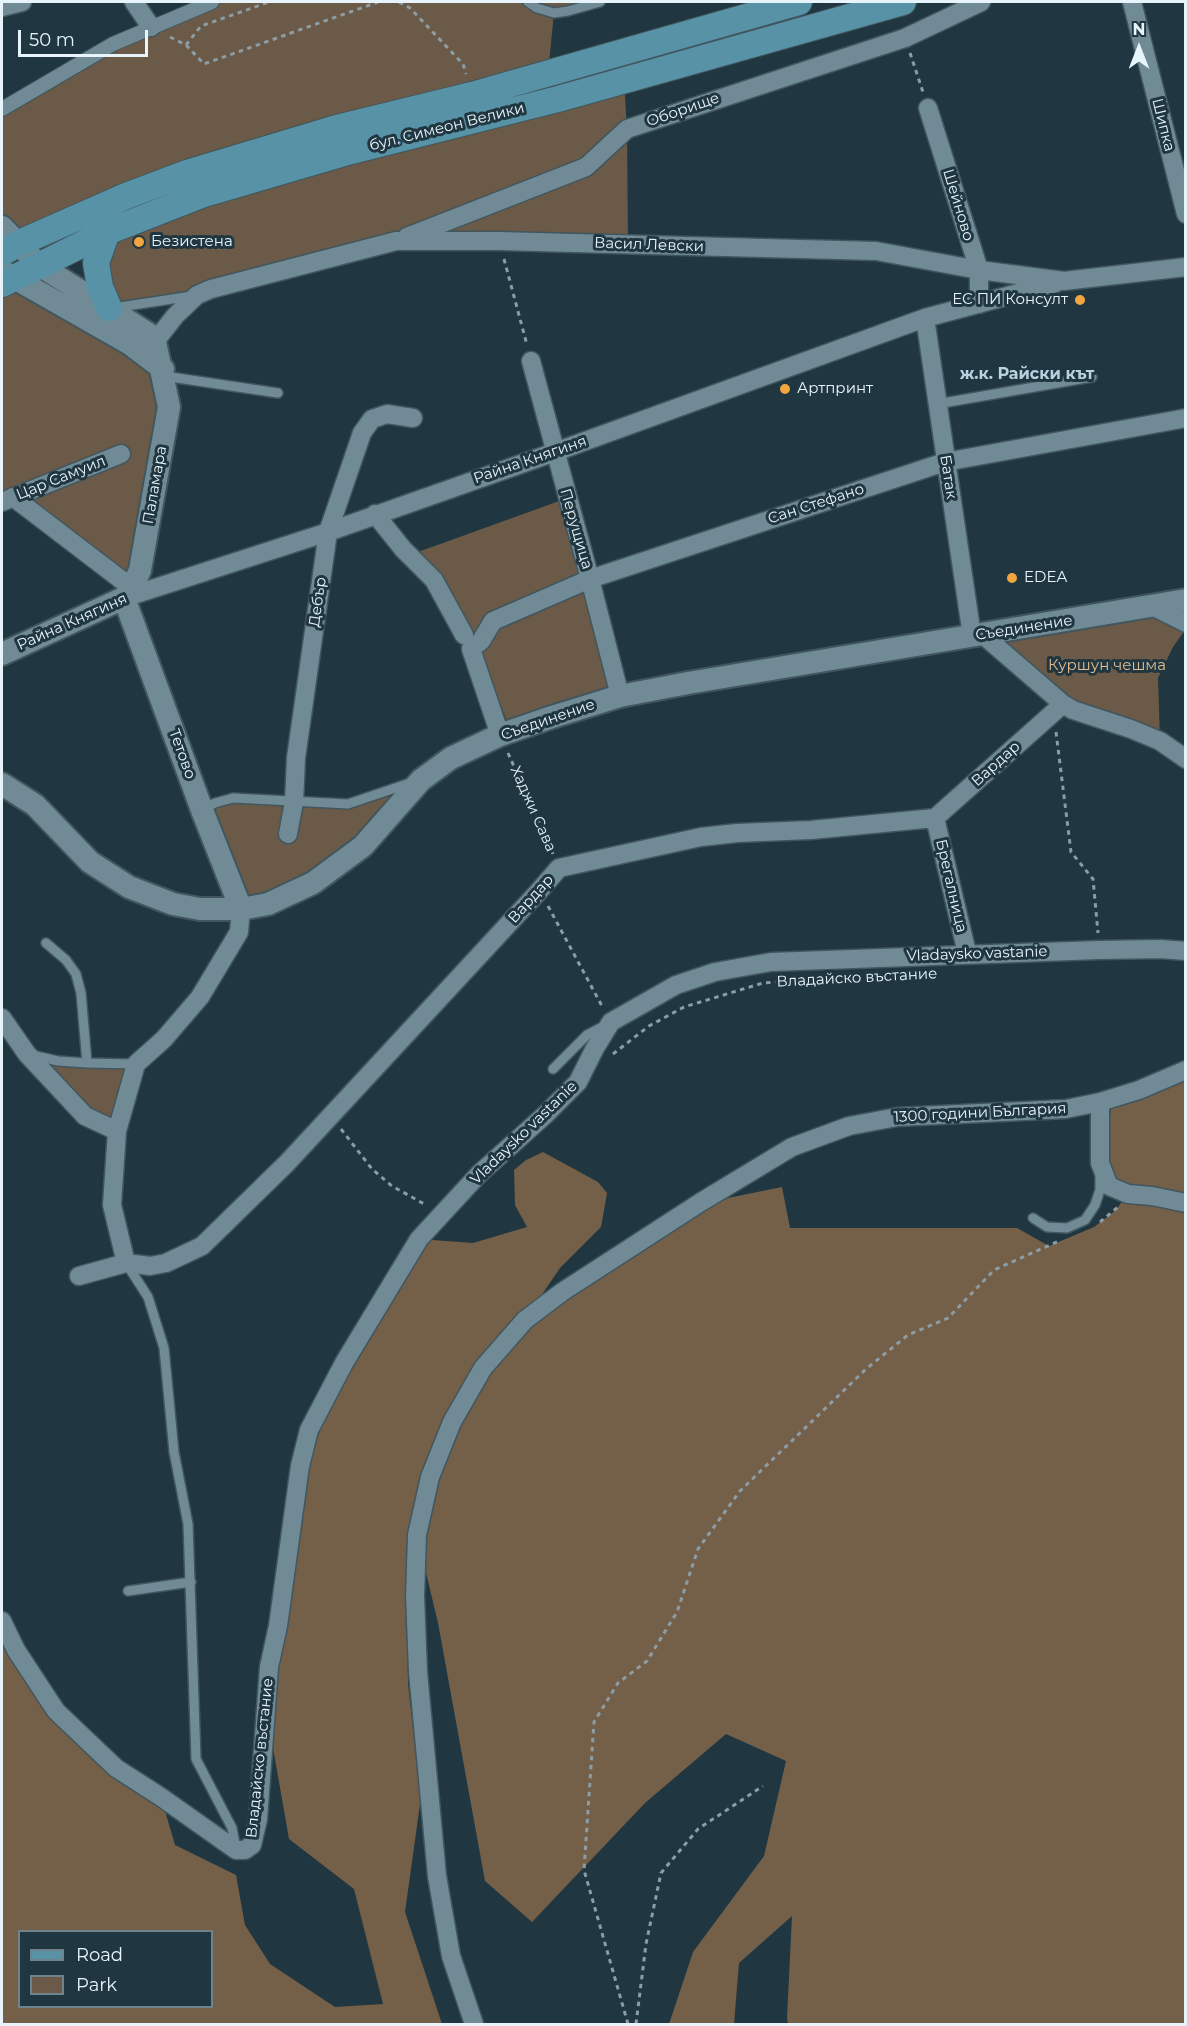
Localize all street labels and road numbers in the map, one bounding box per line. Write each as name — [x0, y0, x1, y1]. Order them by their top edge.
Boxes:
street label: Оборище — [644, 89, 722, 131]
street label: Шипка — [1148, 97, 1178, 153]
street label: бул. Симеон Велики — [368, 99, 526, 155]
street label: Шейново — [939, 167, 977, 243]
street label: Васил Левски — [594, 234, 704, 256]
street label: Райна Княгиня — [471, 432, 589, 488]
street label: Паламара — [139, 445, 171, 525]
street label: Цар Самуил — [14, 452, 108, 504]
street label: Батак — [936, 454, 960, 500]
street label: Сан Стефано — [766, 480, 866, 528]
street label: Перущица — [556, 486, 596, 572]
street label: Дебър — [306, 576, 330, 628]
street label: Райна Княгиня — [14, 590, 130, 654]
street label: Съединение — [974, 611, 1074, 645]
street label: Съединение — [499, 696, 597, 744]
street label: Тетово — [165, 727, 199, 781]
street label: Вардар — [968, 738, 1024, 790]
street label: Хаджи Сава — [506, 763, 560, 855]
street label: Брегалница — [932, 838, 970, 934]
street label: Вардар — [505, 871, 557, 927]
street label: Vladaysko vastanie — [906, 943, 1048, 965]
street label: Владайско въстание — [776, 965, 938, 991]
street label: Vladaysko vastanie — [467, 1078, 581, 1188]
street label: 1300 години България — [893, 1099, 1067, 1127]
street label: Владайско въстание — [243, 1677, 277, 1839]

